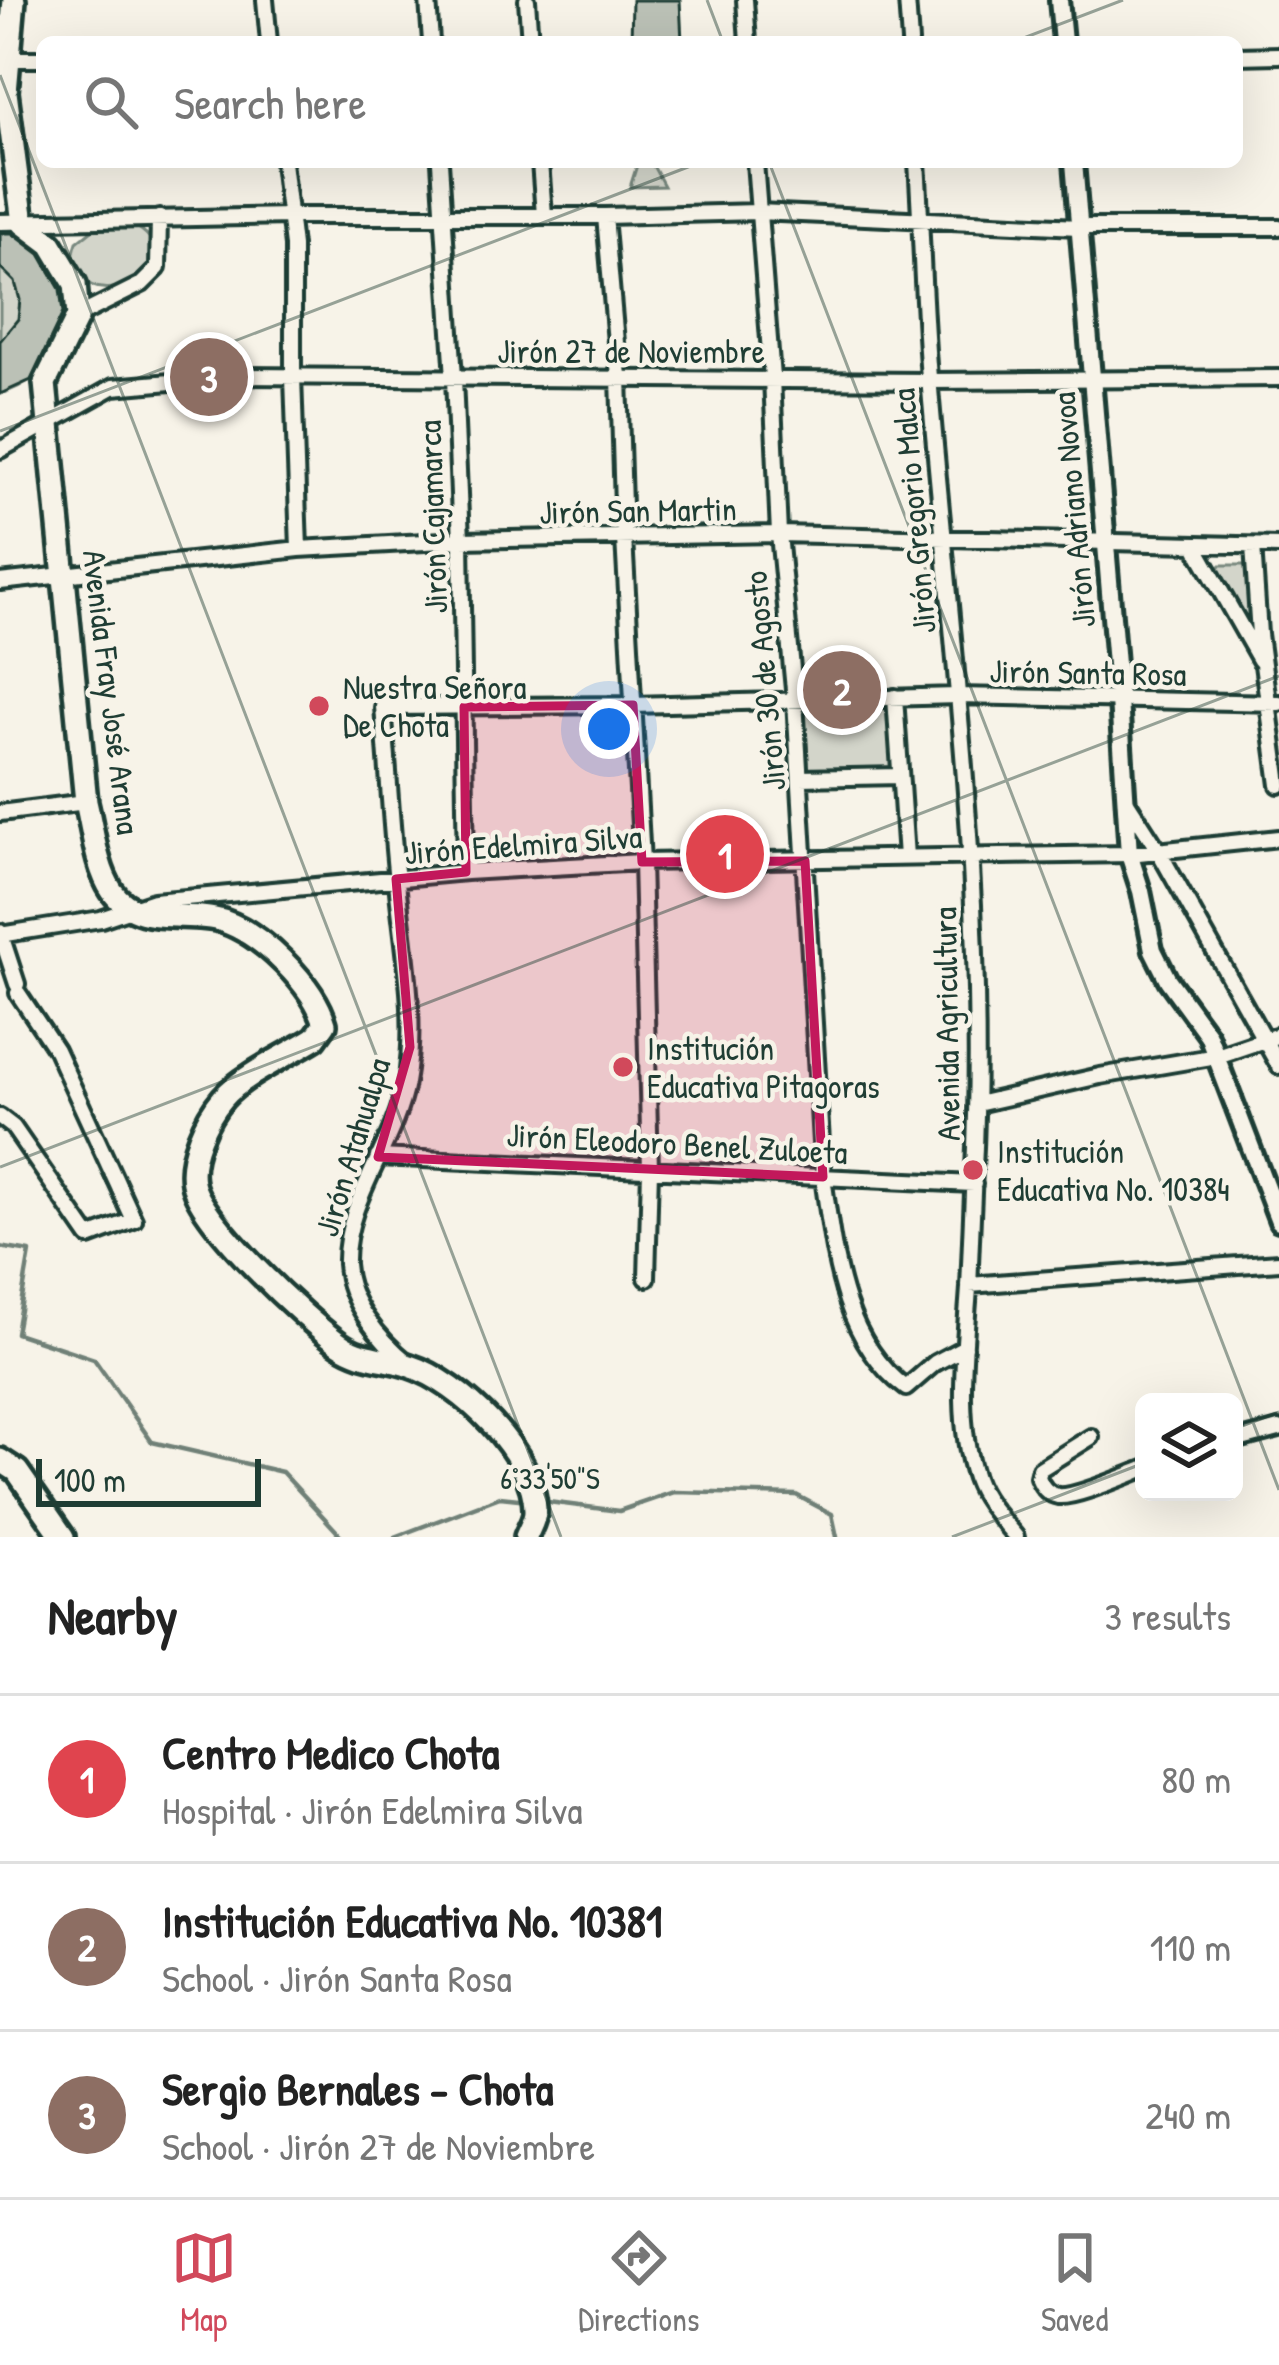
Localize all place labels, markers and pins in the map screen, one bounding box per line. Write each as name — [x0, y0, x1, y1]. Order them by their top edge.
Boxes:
pin: 3 — [170, 332, 248, 422]
pin: 2 — [803, 645, 881, 735]
place label: Nuestra Señora De Chota — [343, 665, 526, 747]
marker: Nuestra Señora De Chota — [306, 693, 332, 719]
pin: 1 — [686, 809, 764, 899]
place label: Institución Educativa Pitagoras — [647, 1026, 880, 1109]
marker: Institución Educativa Pitagoras — [610, 1054, 636, 1080]
place label: Institución Educativa No. 10384 — [997, 1129, 1230, 1211]
marker: Institución Educativa No. 10384 — [960, 1157, 986, 1183]

